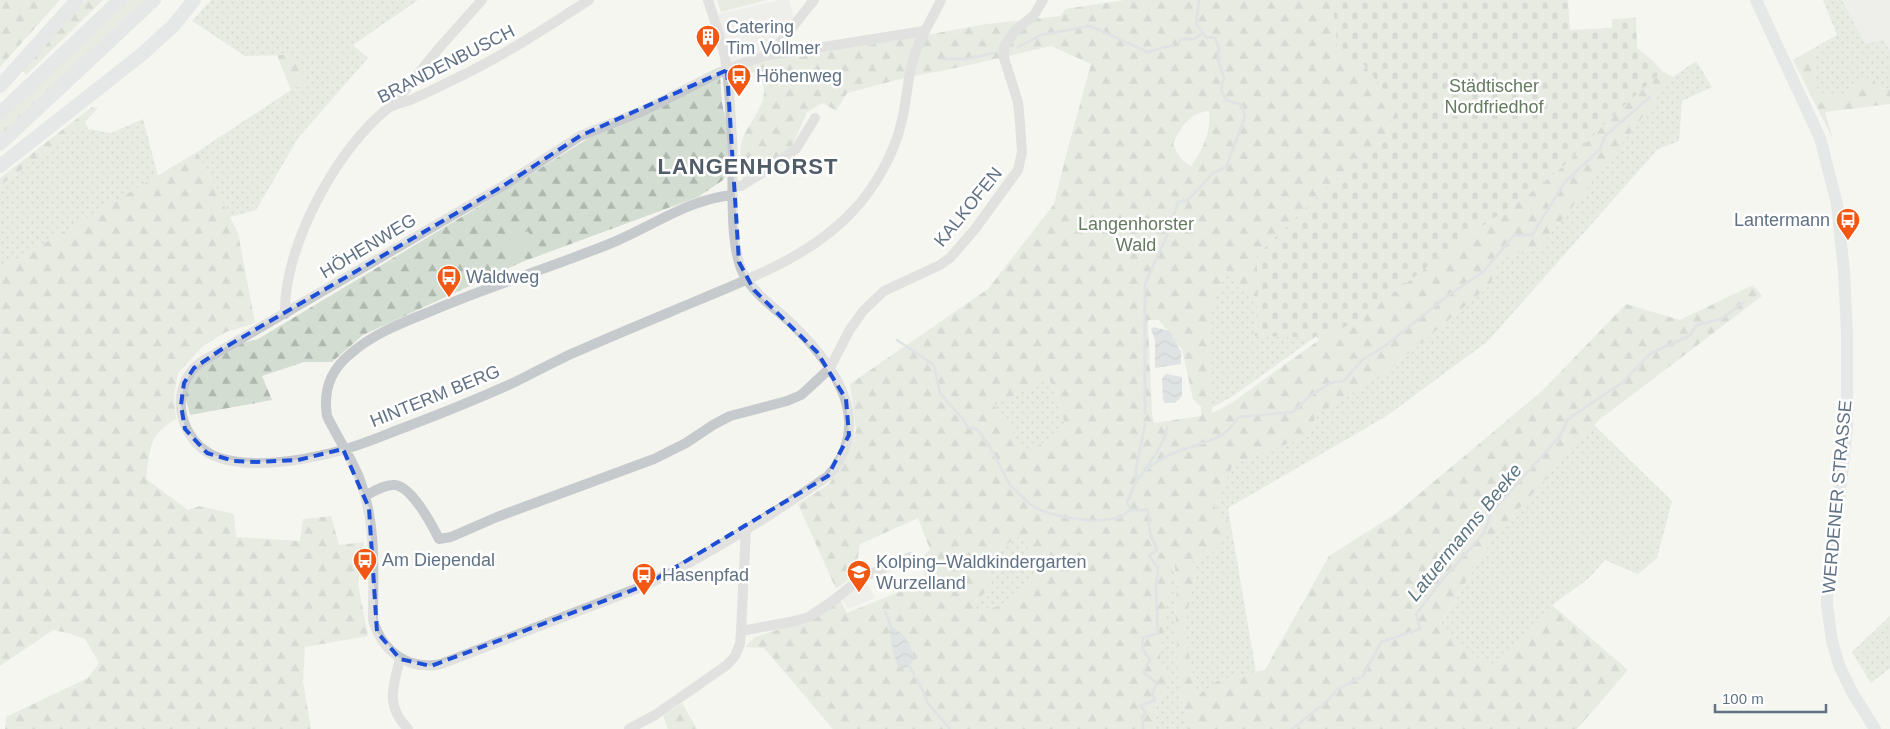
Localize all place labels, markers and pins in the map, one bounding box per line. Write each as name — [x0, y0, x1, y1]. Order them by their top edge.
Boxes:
place label: Catering Tim Vollmer — [726, 17, 820, 58]
building icon: Catering Tim Vollmer — [695, 24, 721, 58]
bus stop icon: Höhenweg — [726, 63, 752, 97]
place label: Höhenweg — [756, 66, 842, 86]
bus stop icon: Lantermann — [1835, 207, 1861, 241]
place label: Lantermann — [1734, 210, 1830, 230]
bus stop icon: Waldweg — [436, 264, 462, 298]
place label: Waldweg — [466, 267, 539, 287]
bus stop icon: Am Diependal — [352, 547, 378, 581]
place label: Am Diependal — [382, 550, 495, 570]
place label: Kolping–Waldkindergarten Wurzelland — [876, 552, 1086, 593]
school or university icon: Kolping–Waldkindergarten Wurzelland — [846, 559, 872, 593]
bus stop icon: Hasenpfad — [631, 562, 657, 596]
place label: Hasenpfad — [662, 565, 749, 585]

